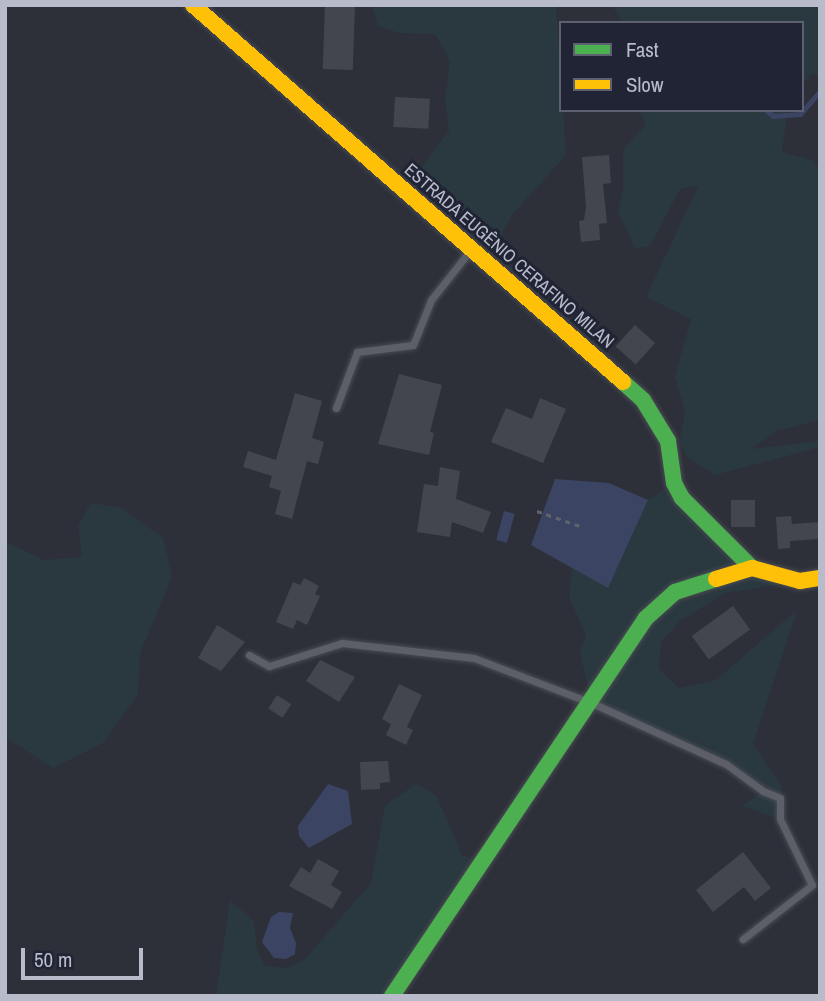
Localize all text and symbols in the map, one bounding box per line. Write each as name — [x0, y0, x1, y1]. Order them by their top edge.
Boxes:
legend — [559, 21, 804, 112]
text: Fast — [626, 35, 659, 64]
text: Slow — [626, 70, 663, 99]
street label: ESTRADA EUGÊNIO CERAFINO MILAN — [399, 159, 619, 353]
scale bar — [24, 934, 147, 978]
text: 50 m — [34, 945, 72, 974]

